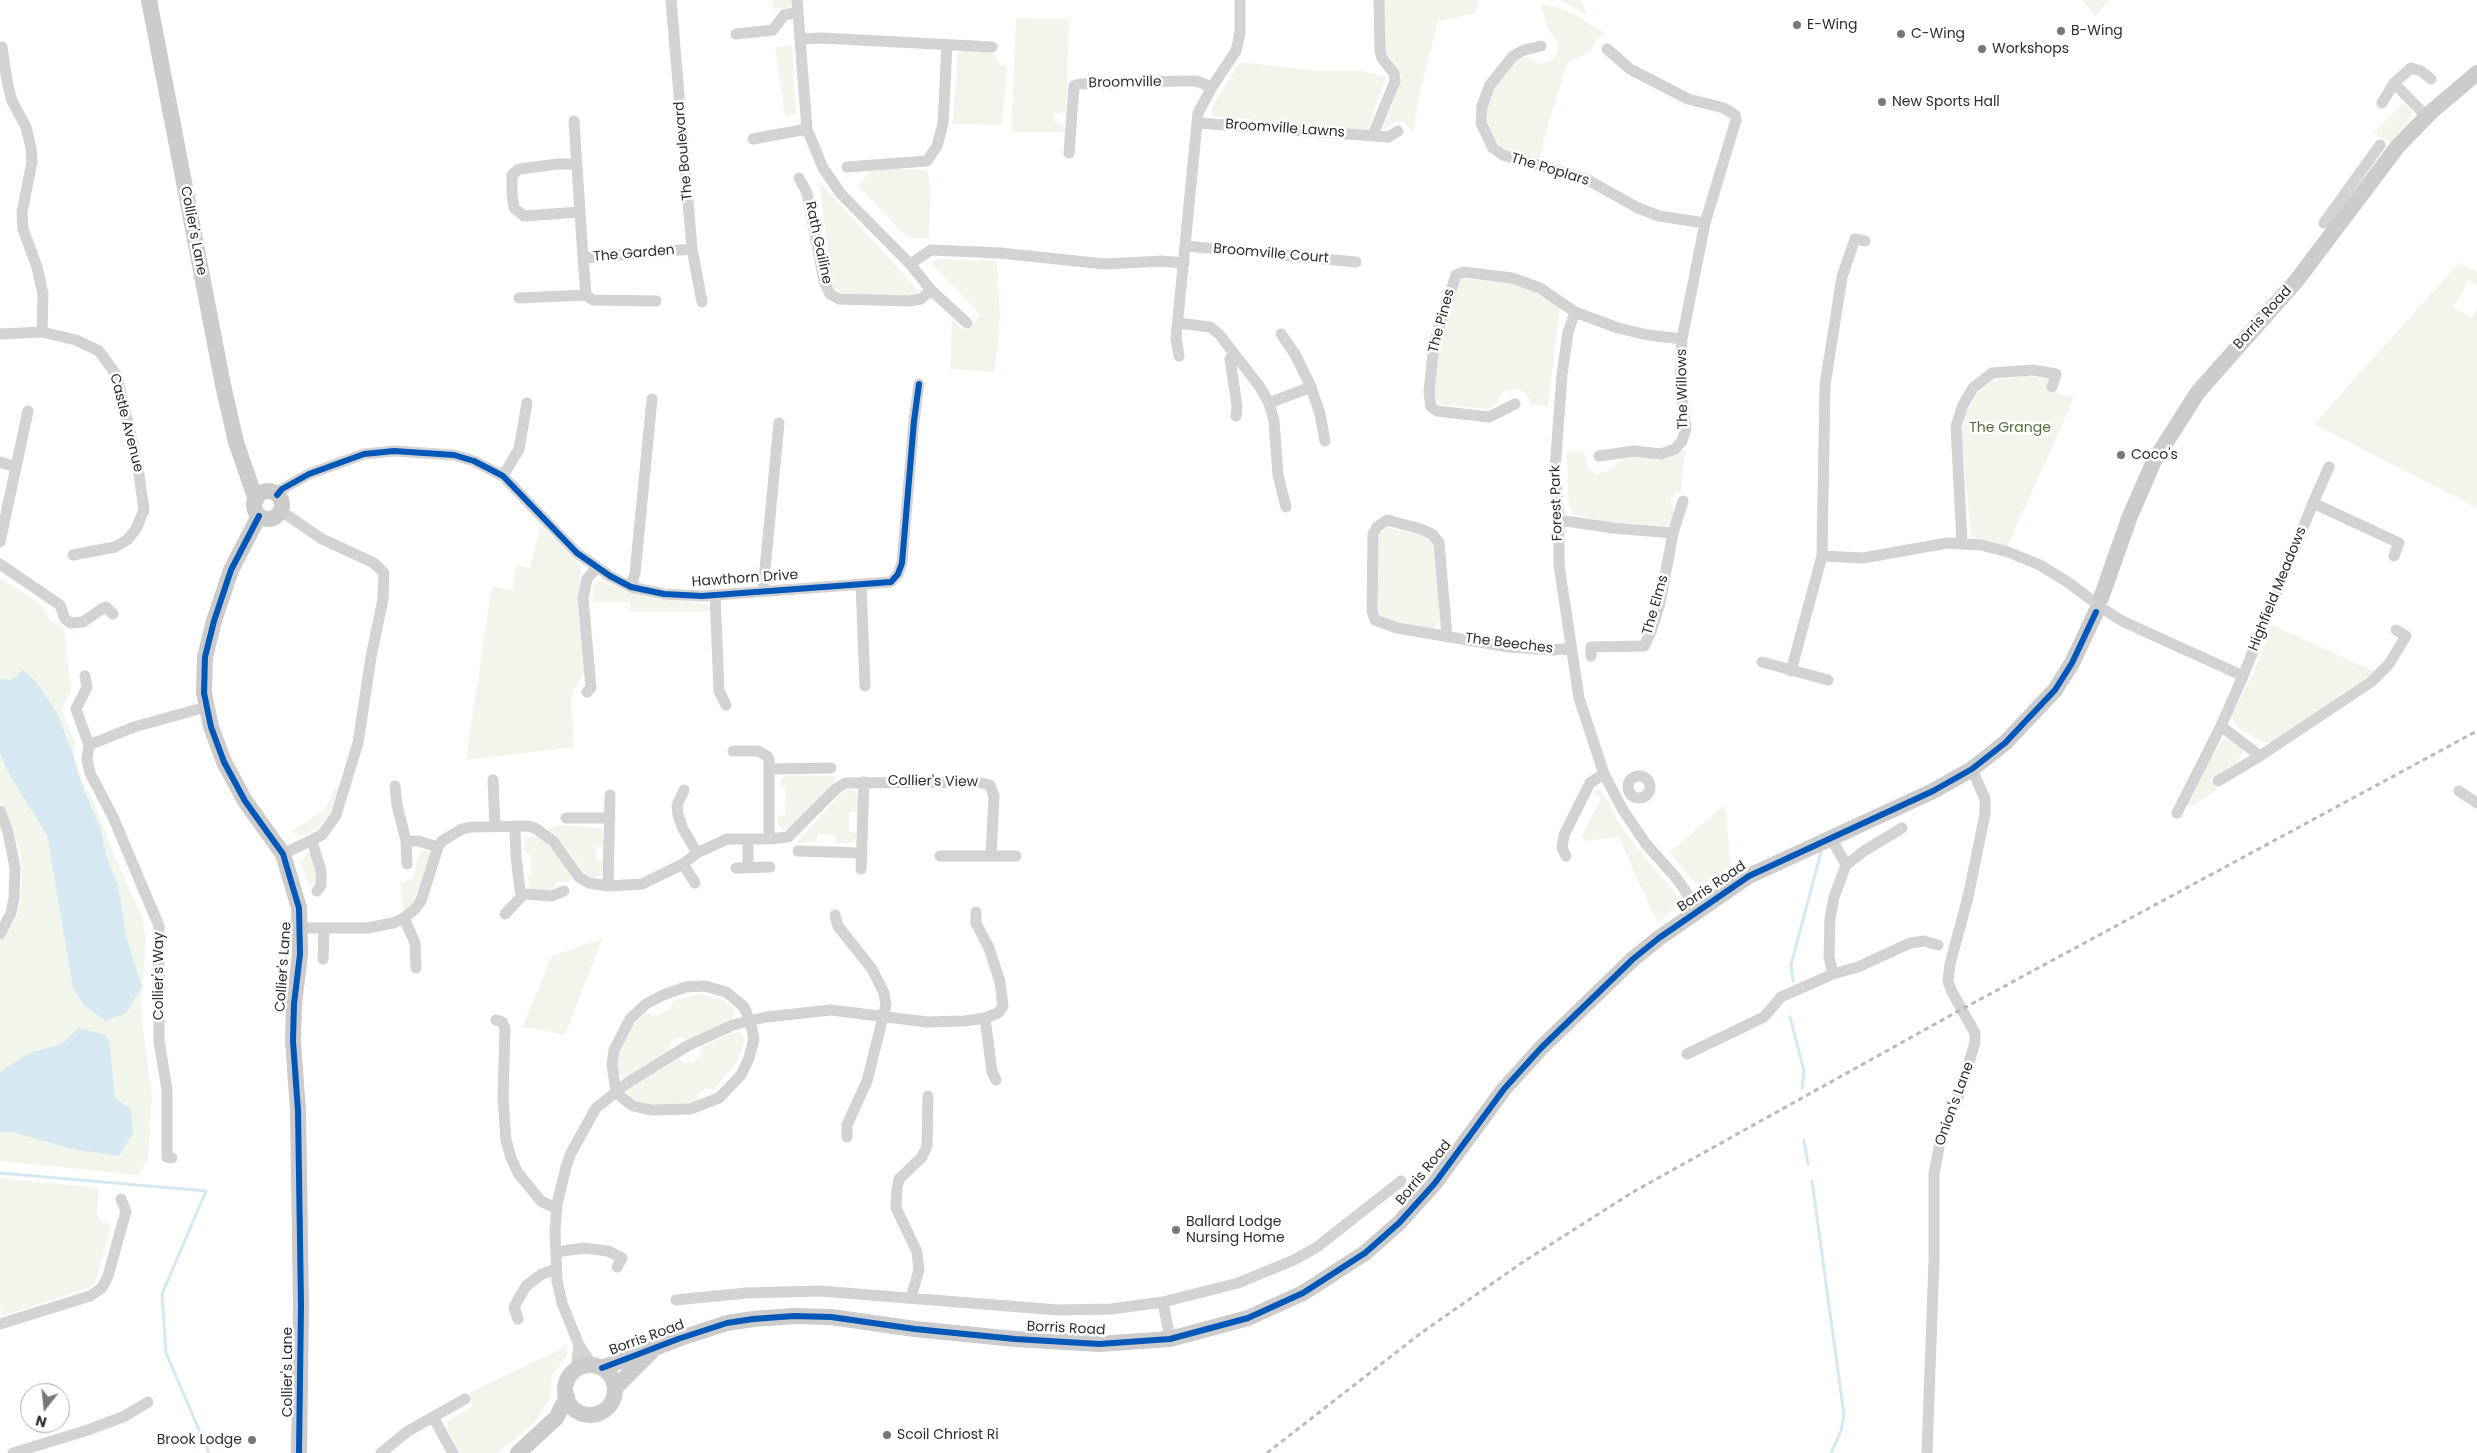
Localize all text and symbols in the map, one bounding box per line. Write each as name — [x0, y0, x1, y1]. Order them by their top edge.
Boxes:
place label: E-Wing — [1807, 17, 1857, 33]
marker: E-Wing — [1791, 19, 1803, 31]
place label: B-Wing — [2071, 23, 2123, 39]
marker: B-Wing — [2055, 25, 2067, 37]
place label: C-Wing — [1911, 26, 1965, 42]
marker: C-Wing — [1895, 28, 1907, 40]
place label: Workshops — [1992, 41, 2069, 57]
marker: Workshops — [1976, 43, 1988, 55]
street label: Broomville — [1088, 74, 1162, 92]
place label: New Sports Hall — [1892, 94, 2000, 110]
marker: New Sports Hall — [1876, 96, 1888, 108]
street label: The Boulevard — [671, 101, 697, 201]
street label: Broomville Lawns — [1225, 116, 1345, 142]
street label: The Poplars — [1509, 150, 1591, 190]
street label: Collier's Lane — [176, 185, 210, 277]
street label: Rath Gailine — [801, 200, 835, 286]
street label: Broomville Court — [1213, 241, 1329, 267]
street label: The Garden — [593, 242, 675, 266]
street label: Borris Road — [2230, 283, 2296, 353]
street label: The Pines — [1425, 287, 1459, 355]
street label: The Willows — [1674, 349, 1692, 429]
street label: Castle Avenue — [106, 372, 146, 474]
park label: The Grange — [1969, 420, 2051, 436]
place label: Coco's — [2131, 447, 2178, 463]
marker: Coco's — [2115, 449, 2127, 461]
street label: Forest Park — [1547, 465, 1567, 541]
street label: Highfield Meadows — [2245, 525, 2311, 653]
street label: Hawthorn Drive — [691, 567, 799, 591]
street label: The Elms — [1639, 573, 1673, 637]
street label: The Beeches — [1464, 630, 1554, 658]
street label: Collier's View — [888, 773, 978, 791]
street label: Borris Road — [1675, 858, 1749, 916]
street label: Collier's Lane — [272, 921, 296, 1013]
street label: Collier's Way — [151, 932, 167, 1020]
street label: Onion's Lane — [1932, 1060, 1978, 1148]
street label: Borris Road — [1393, 1137, 1455, 1209]
place label: Ballard Lodge Nursing Home — [1186, 1214, 1285, 1246]
marker: Ballard Lodge Nursing Home — [1170, 1224, 1182, 1236]
street label: Borris Road — [607, 1317, 687, 1359]
street label: Borris Road — [1026, 1319, 1106, 1339]
street label: Collier's Lane — [280, 1327, 296, 1417]
north arrow — [20, 1383, 70, 1433]
text: N — [33, 1410, 49, 1433]
place label: Scoil Chriost Ri — [897, 1427, 999, 1443]
marker: Scoil Chriost Ri — [881, 1429, 893, 1441]
place label: Brook Lodge — [157, 1432, 242, 1448]
marker: Brook Lodge — [246, 1434, 258, 1446]

